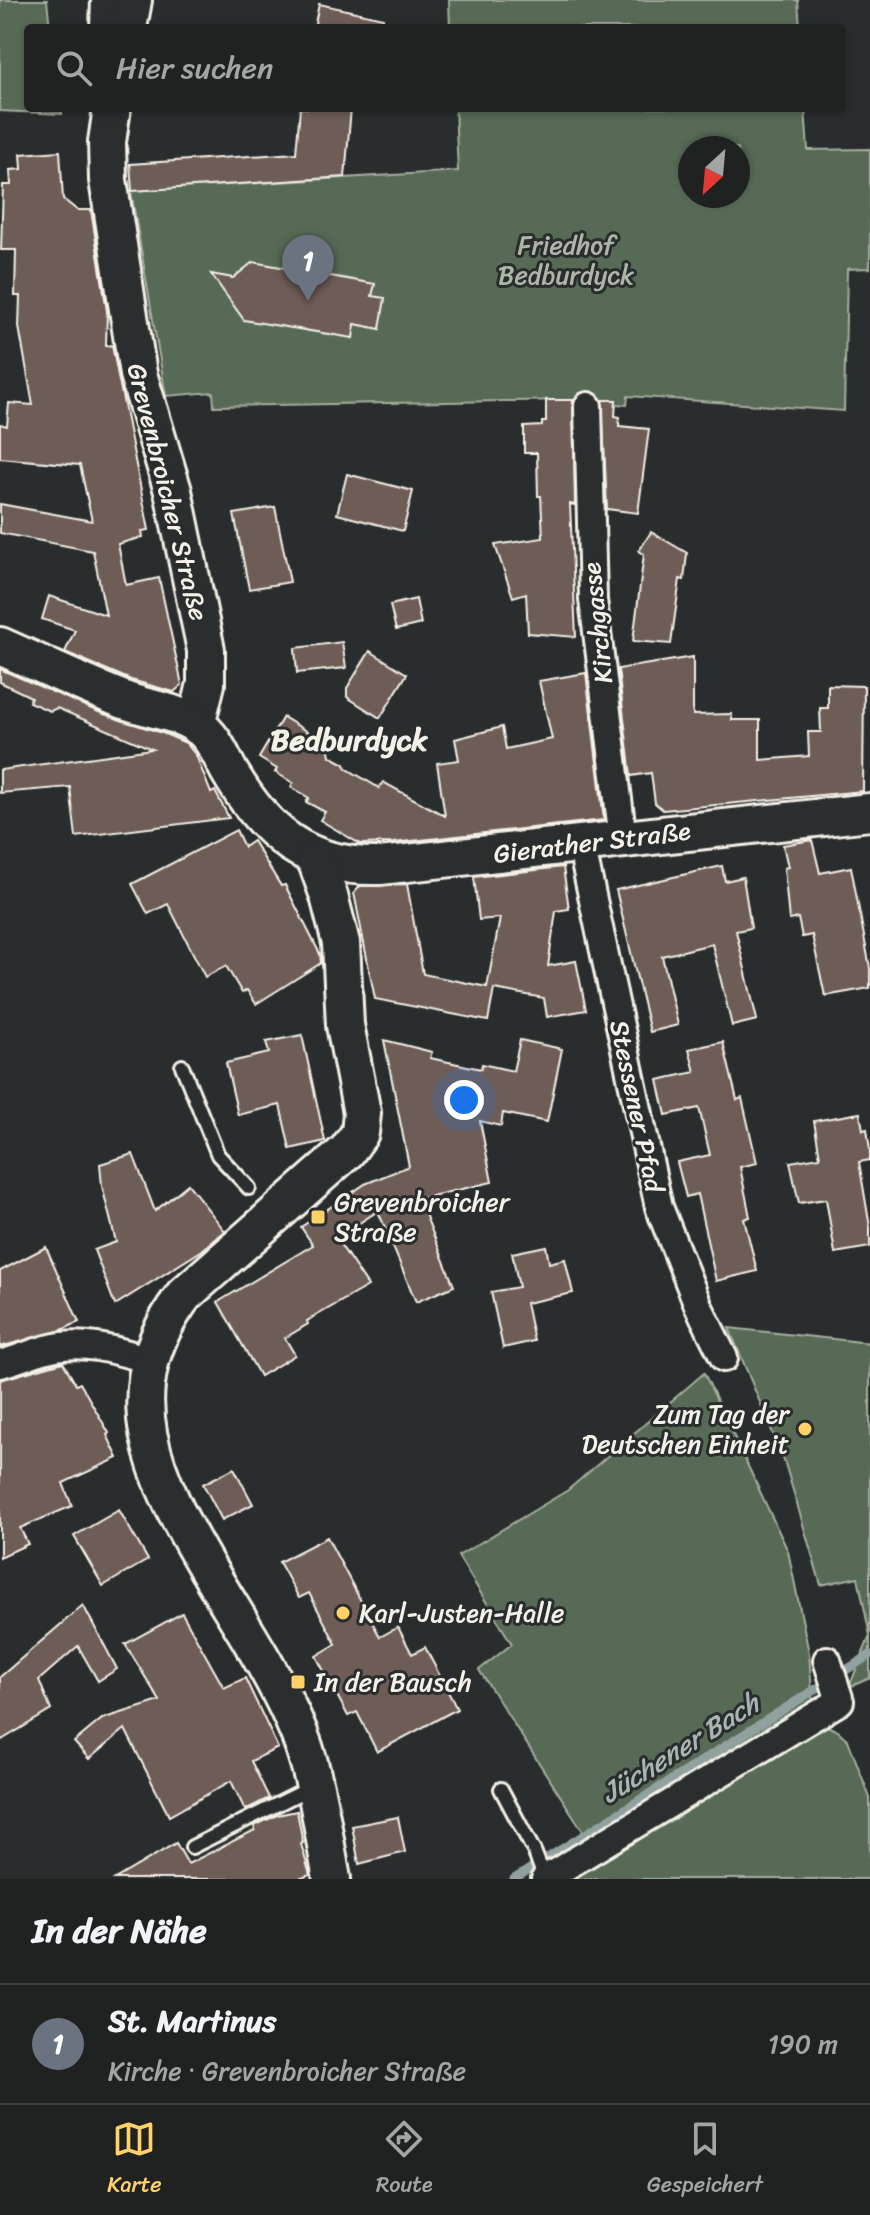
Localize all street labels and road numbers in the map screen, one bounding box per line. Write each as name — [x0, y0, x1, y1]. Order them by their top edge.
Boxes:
street label: Grevenbroicher Straße — [114, 358, 222, 626]
street label: Kirchgasse — [568, 560, 626, 686]
street label: Gierather Straße — [491, 807, 694, 877]
street label: Stessener Pfad — [596, 1016, 678, 1199]

